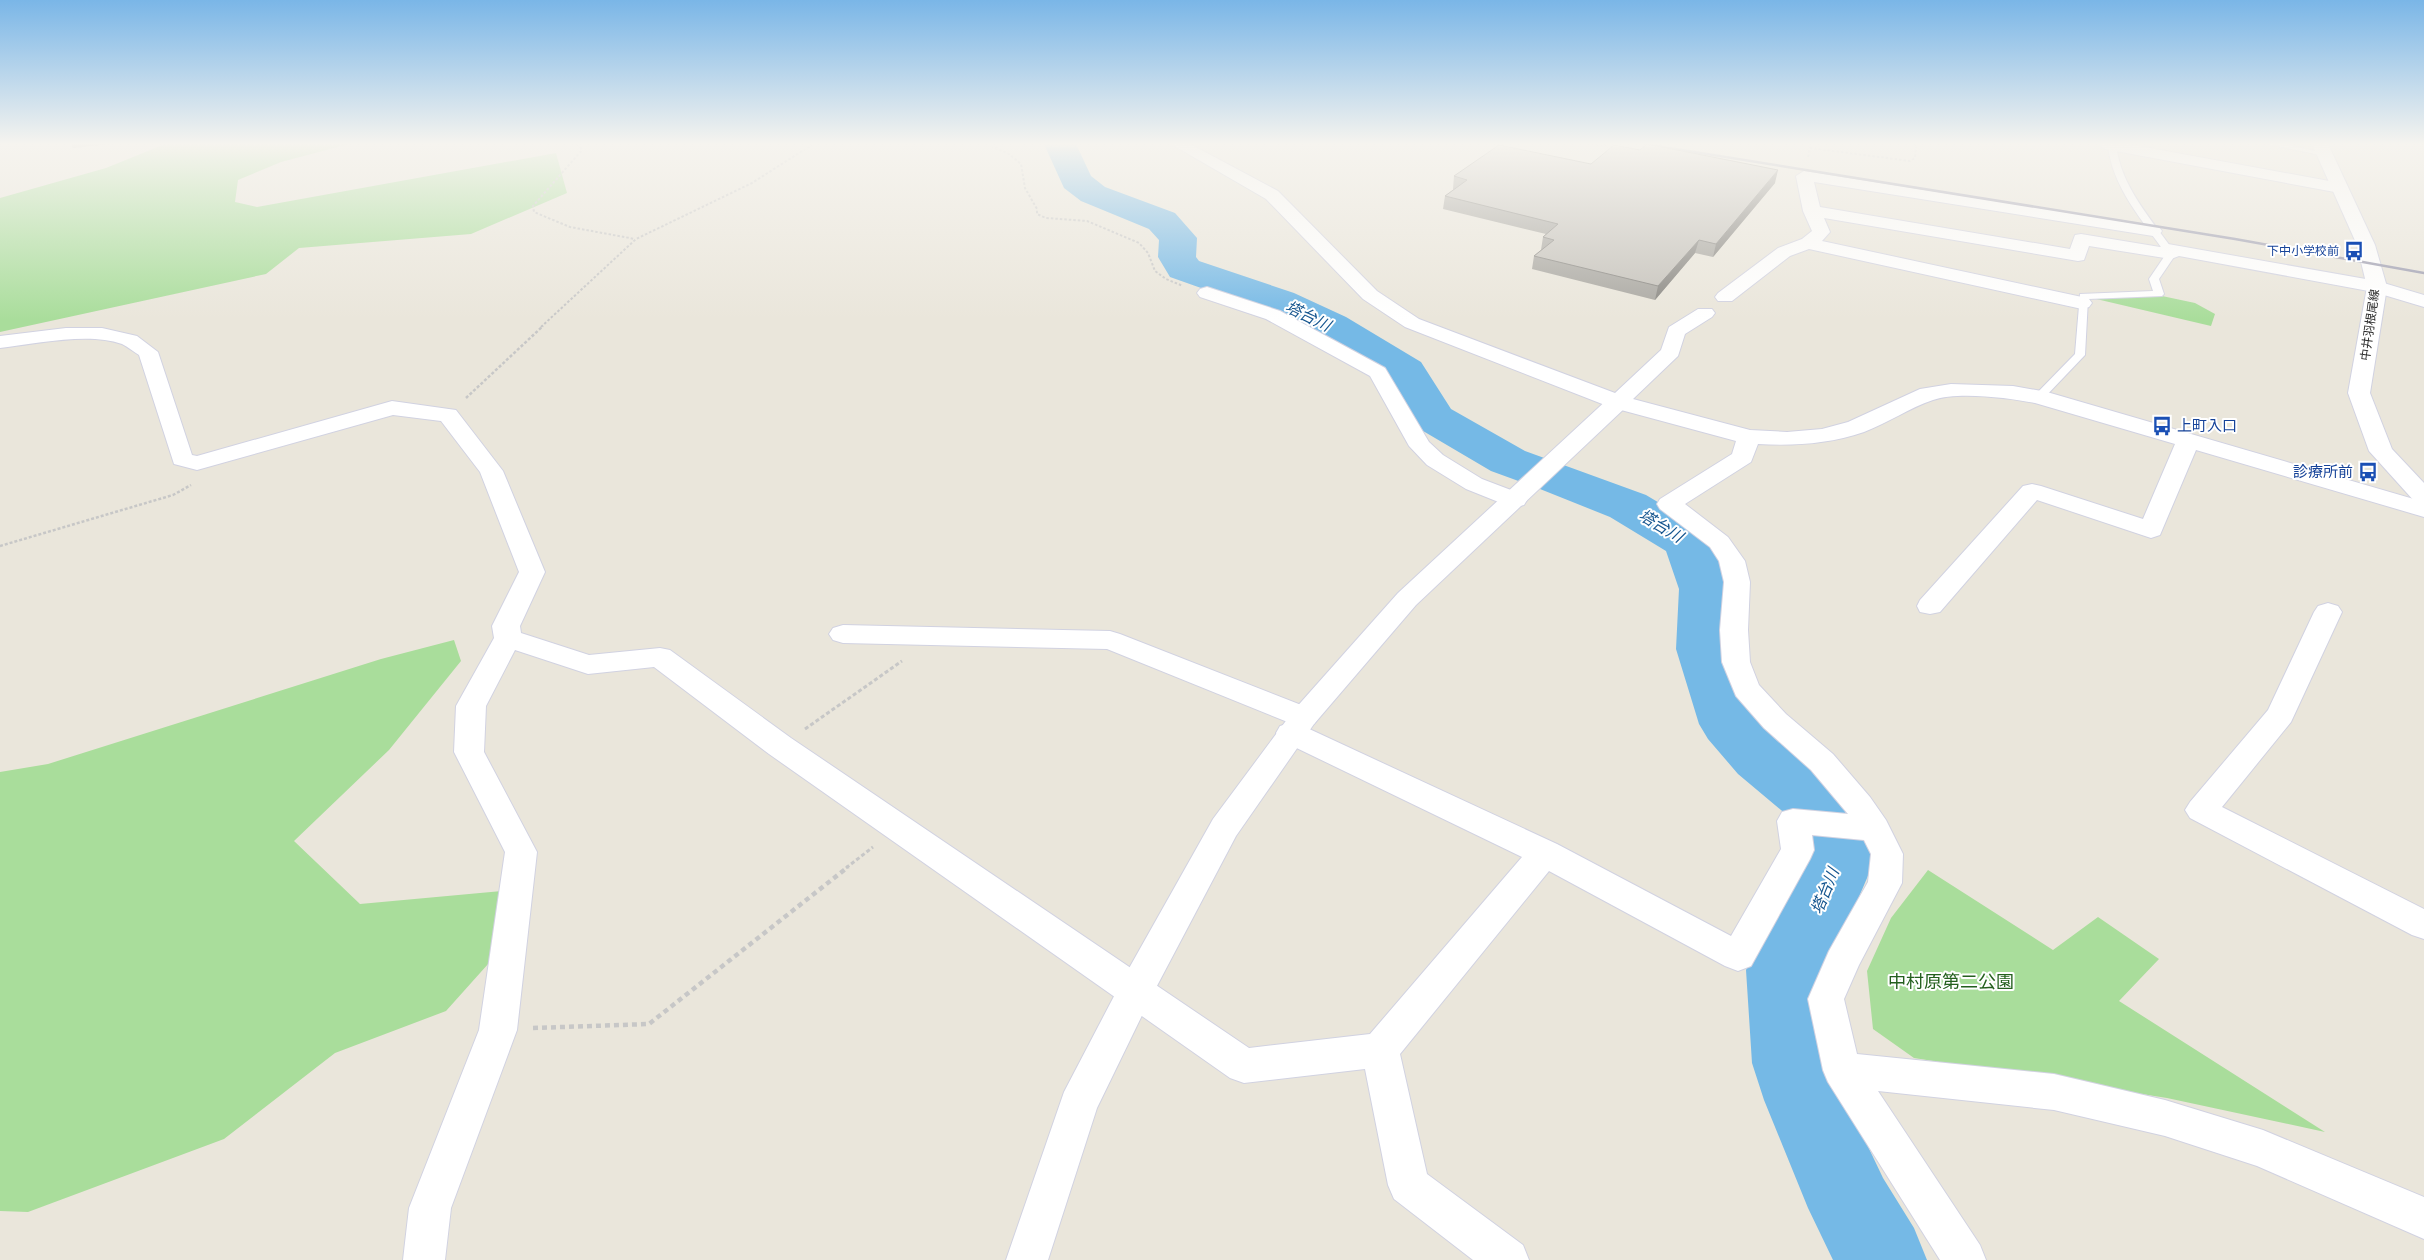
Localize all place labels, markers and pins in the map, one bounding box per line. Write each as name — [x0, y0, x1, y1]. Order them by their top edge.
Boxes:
bus stop icon: 下中小学校前 — [2343, 240, 2365, 262]
place label: 下中小学校前 — [2267, 244, 2339, 258]
bus stop icon: 上町入口 — [2151, 415, 2173, 437]
place label: 上町入口 — [2177, 417, 2237, 435]
bus stop icon: 診療所前 — [2357, 461, 2379, 483]
place label: 診療所前 — [2293, 463, 2353, 481]

